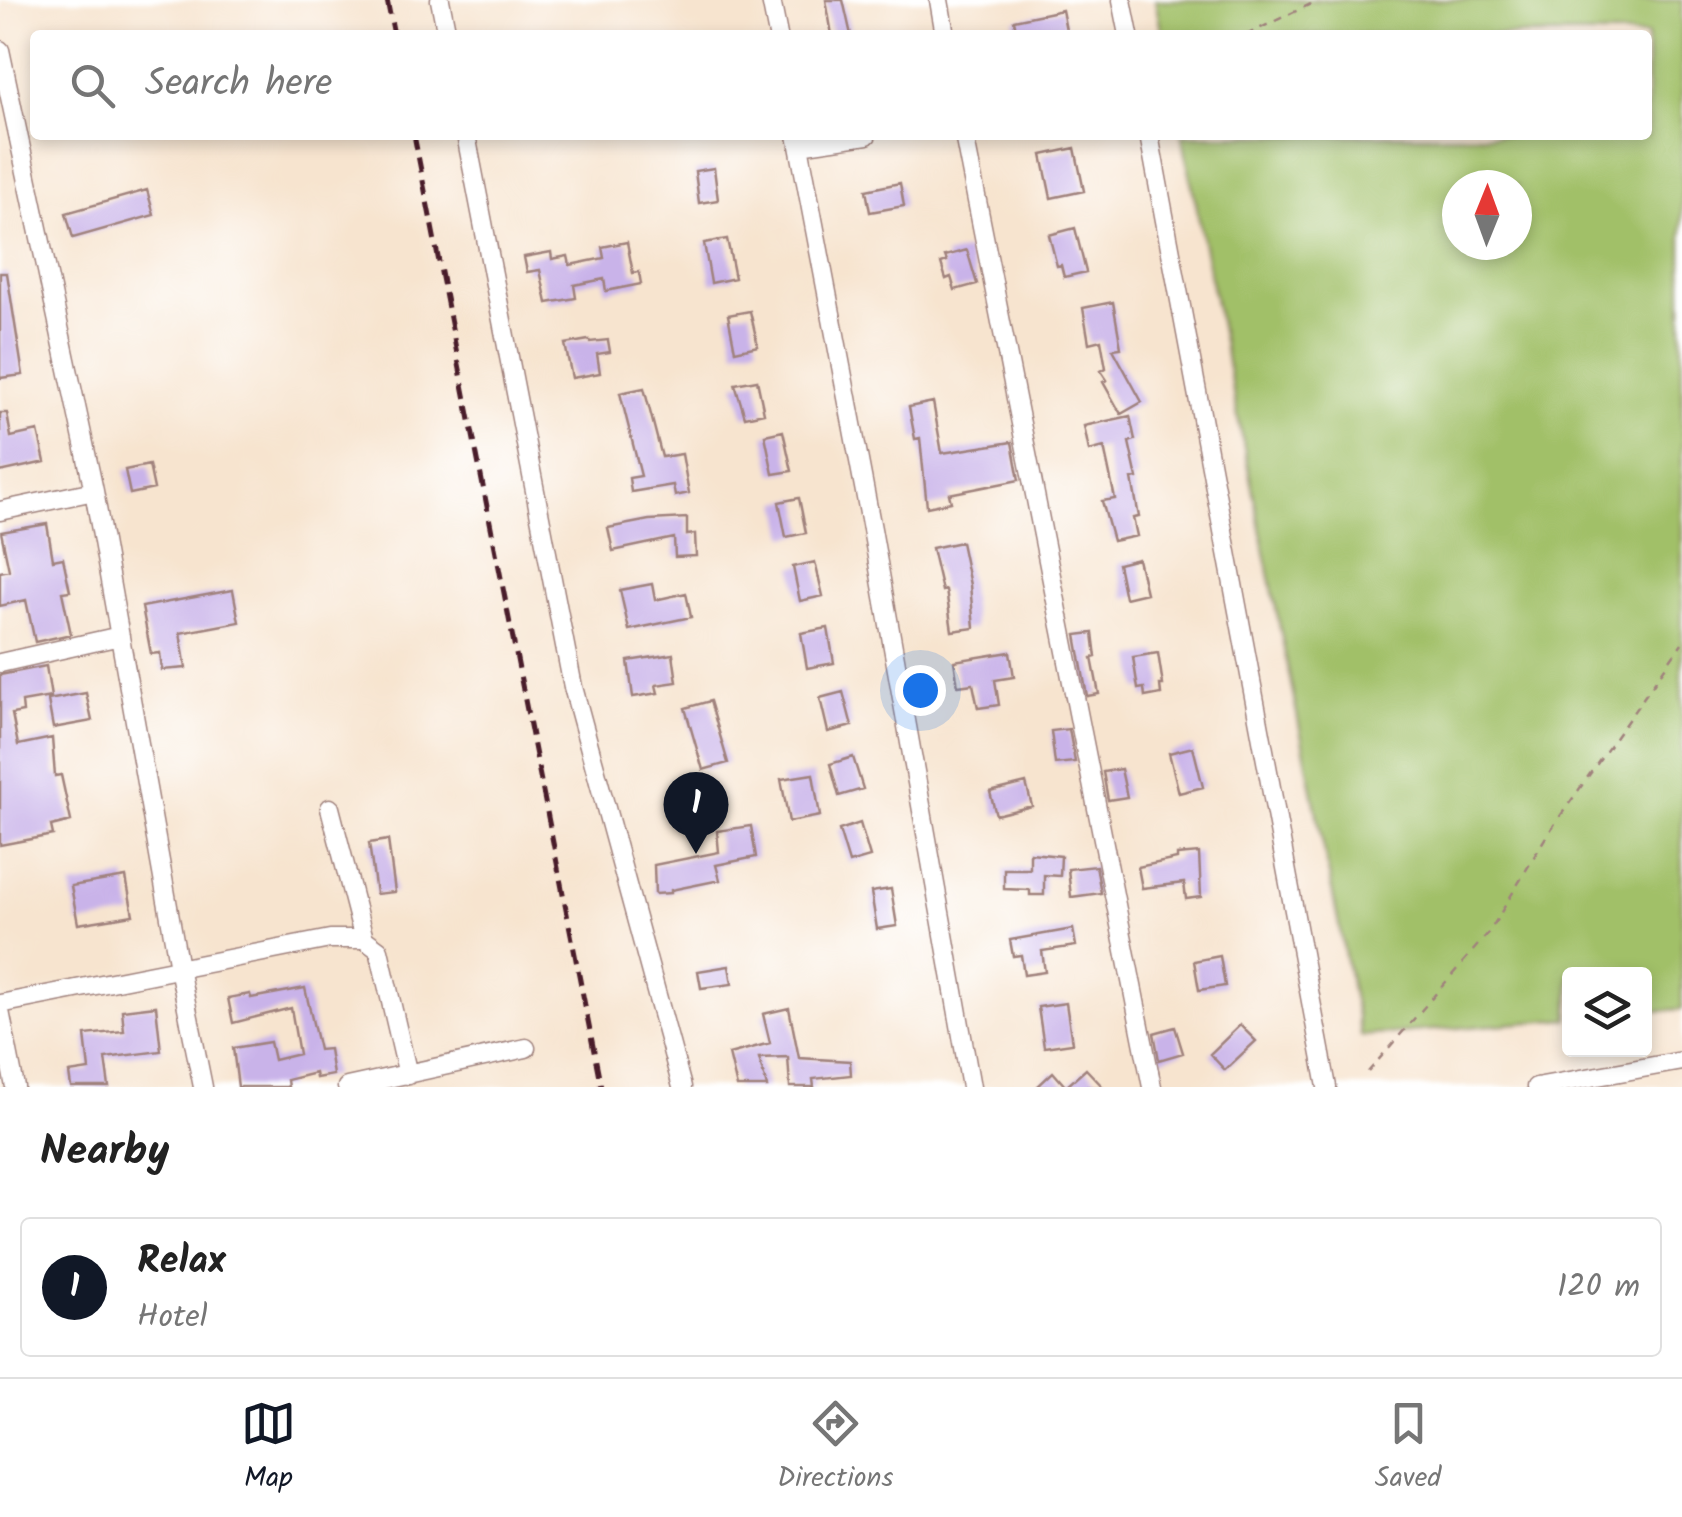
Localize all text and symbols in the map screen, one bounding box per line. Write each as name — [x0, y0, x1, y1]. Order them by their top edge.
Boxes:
search box — [30, 30, 1652, 140]
text: Search here — [145, 55, 332, 115]
icon: search — [65, 58, 120, 113]
north arrow — [1442, 170, 1532, 260]
your location — [895, 665, 946, 716]
pin: 1 — [664, 772, 728, 854]
map controls — [1562, 967, 1652, 1057]
button: layers — [1562, 967, 1652, 1057]
text: Nearby — [40, 1119, 169, 1186]
text: Relax — [137, 1232, 226, 1292]
text: 1 — [70, 1262, 79, 1313]
text: 120 m — [1557, 1262, 1640, 1313]
text: Hotel — [137, 1292, 208, 1343]
tab: Map — [241, 1396, 296, 1501]
tab: Directions — [777, 1396, 893, 1501]
tab: Saved — [1375, 1396, 1441, 1501]

